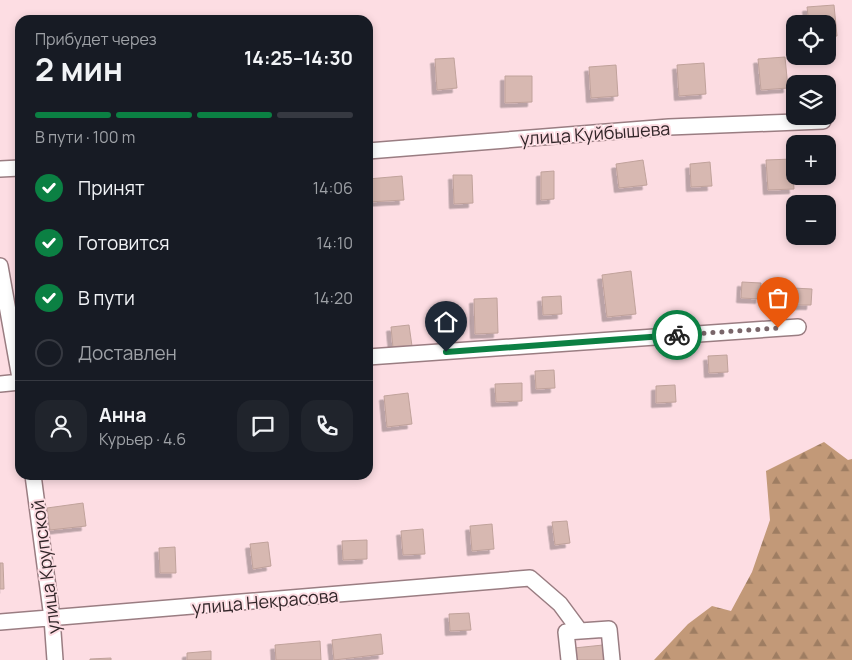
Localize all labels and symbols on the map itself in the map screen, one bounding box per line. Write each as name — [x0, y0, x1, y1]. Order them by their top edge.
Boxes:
street label: улица Куйбышева — [519, 116, 671, 150]
pin — [757, 277, 799, 328]
pin — [425, 301, 467, 352]
courier — [652, 310, 702, 360]
street label: улица Крупской — [25, 499, 65, 635]
street label: улица Некрасова — [191, 583, 339, 619]

